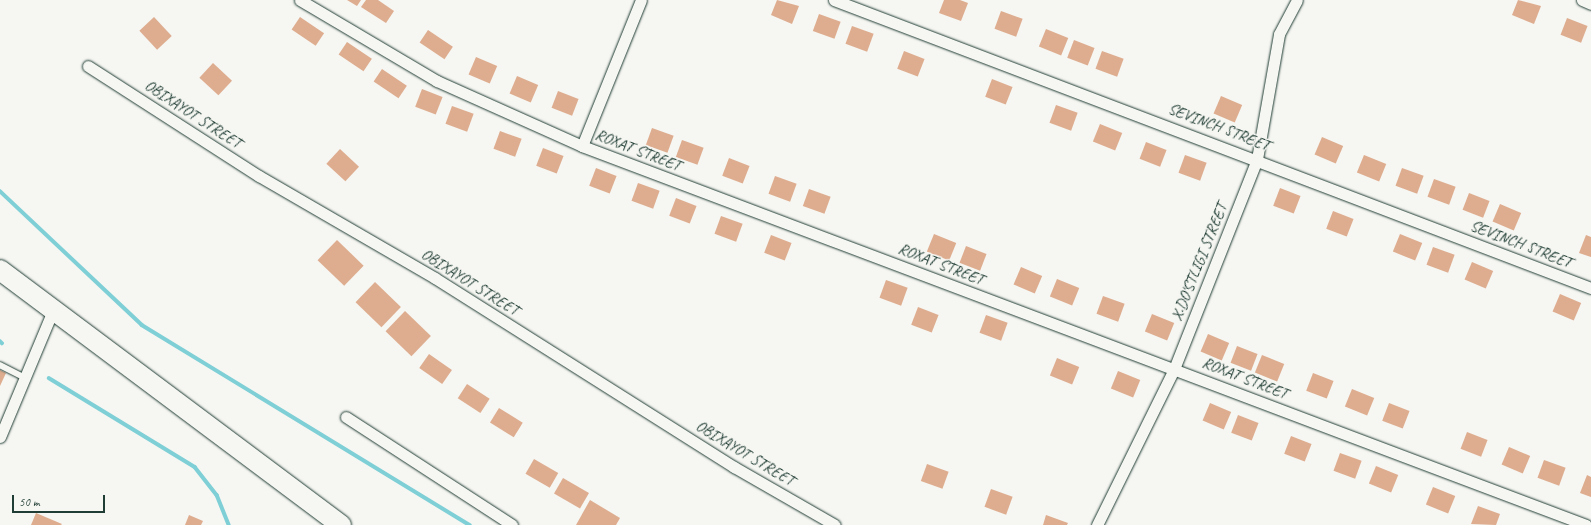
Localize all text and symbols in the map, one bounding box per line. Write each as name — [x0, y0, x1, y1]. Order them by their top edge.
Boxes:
street label: OBIXAYOT STREET — [141, 76, 245, 152]
street label: SEVINCH STREET — [1166, 99, 1272, 155]
street label: ROXAT STREET — [592, 125, 684, 175]
street label: X.DO'STLIGI STREET — [1167, 201, 1231, 323]
street label: SEVINCH STREET — [1468, 216, 1574, 272]
street label: ROXAT STREET — [895, 239, 987, 289]
street label: OBIXAYOT STREET — [418, 244, 522, 320]
street label: ROXAT STREET — [1199, 353, 1291, 403]
street label: OBIXAYOT STREET — [692, 416, 798, 490]
scale bar — [14, 487, 107, 513]
text: 50 m — [19, 494, 39, 510]

